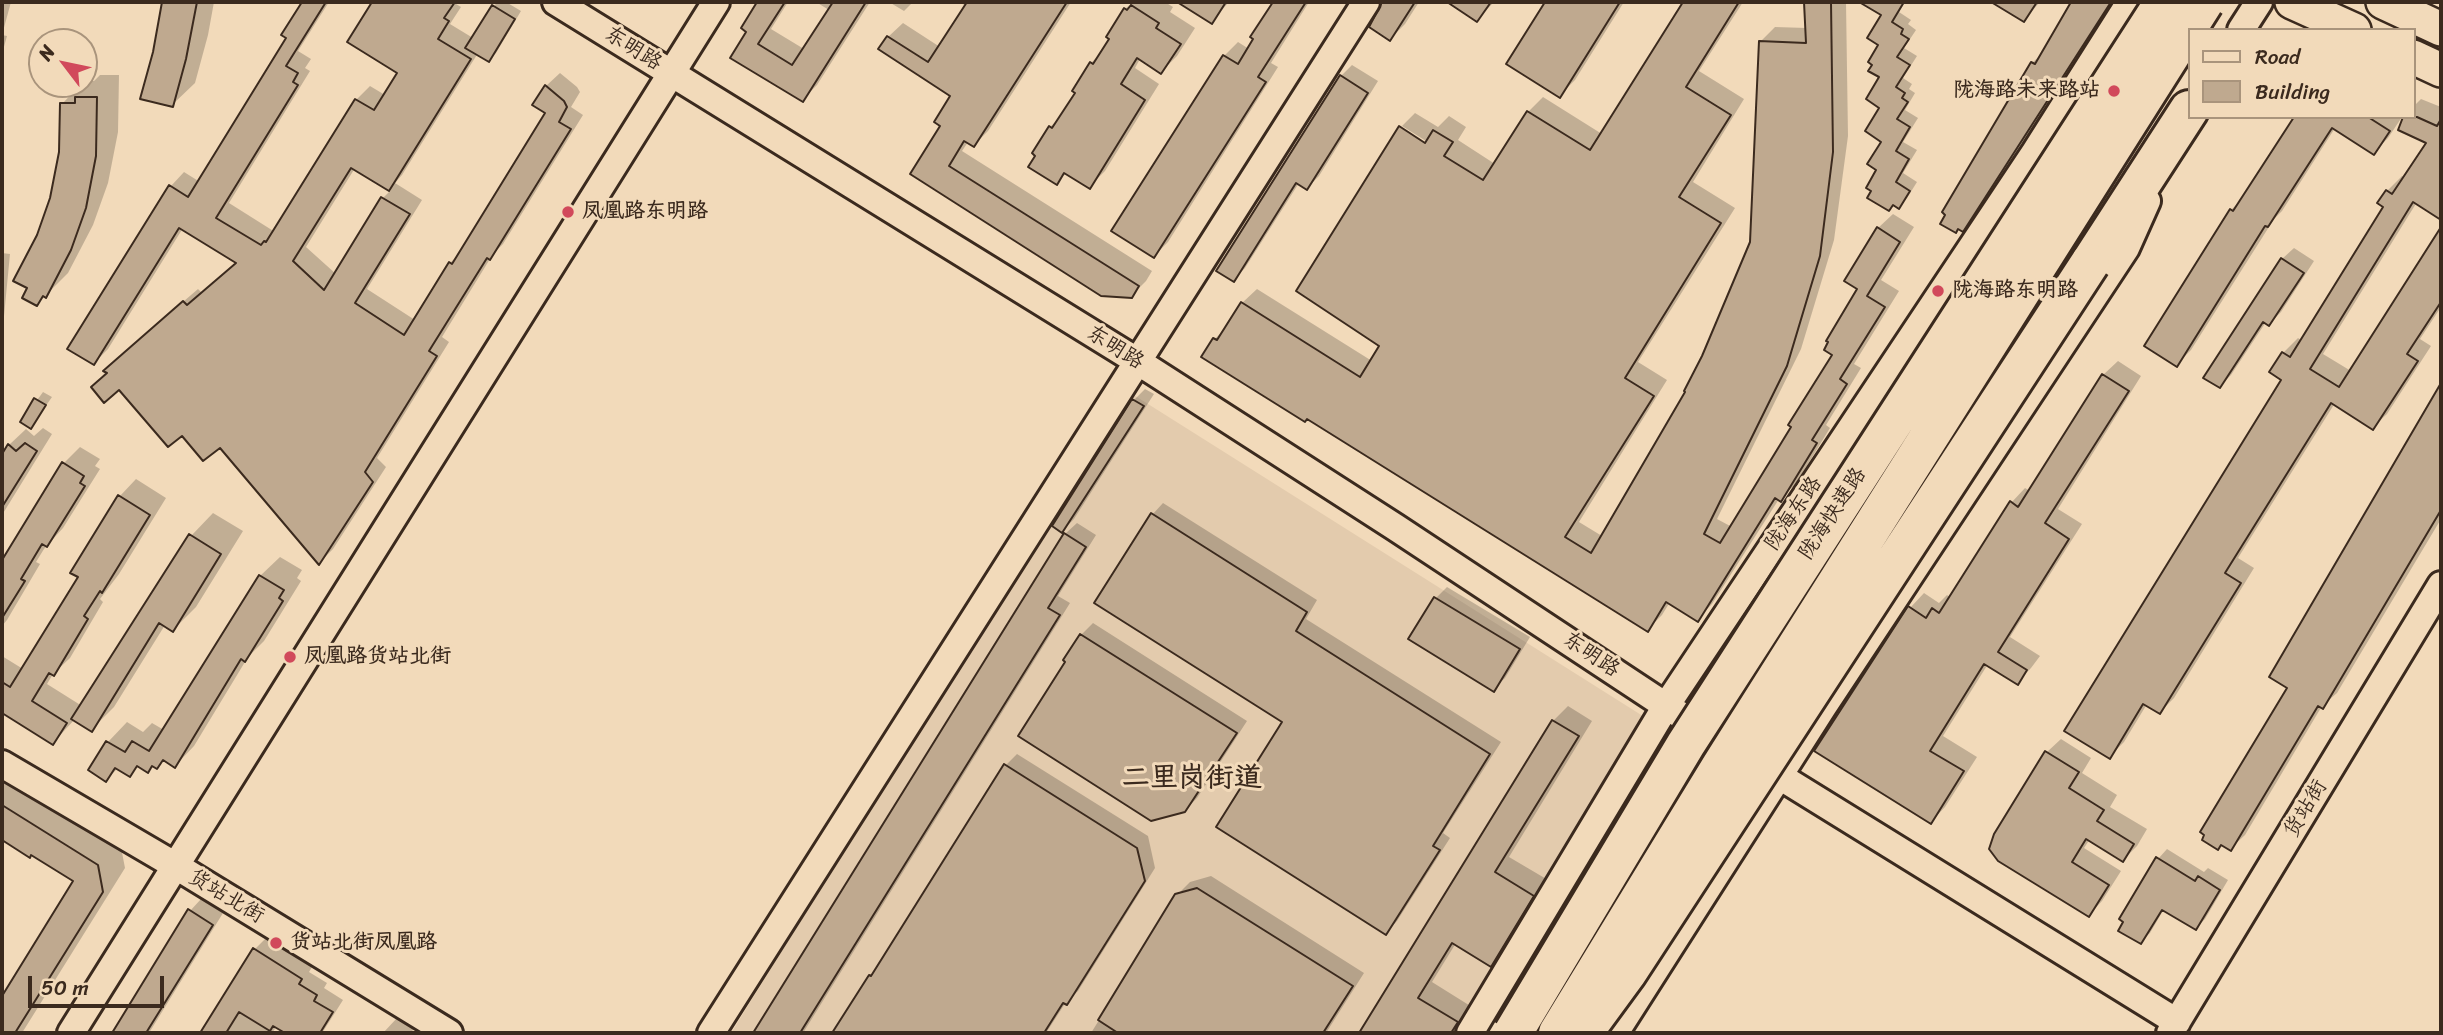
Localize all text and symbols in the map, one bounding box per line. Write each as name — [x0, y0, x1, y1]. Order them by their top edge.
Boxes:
street label: 东明路 — [600, 22, 666, 76]
north arrow — [28, 28, 98, 98]
legend — [2188, 28, 2415, 119]
text: N — [29, 38, 64, 67]
text: Road — [2255, 38, 2300, 76]
text: Building — [2255, 73, 2330, 111]
place label: 陇海路未来路站 — [1953, 78, 2100, 104]
marker: 陇海路未来路站 — [2106, 83, 2122, 99]
place label: 凤凰路东明路 — [582, 199, 708, 225]
marker: 凤凰路东明路 — [560, 204, 576, 220]
place label: 陇海路东明路 — [1952, 278, 2078, 304]
marker: 陇海路东明路 — [1930, 283, 1946, 299]
street label: 东明路 — [1082, 321, 1148, 375]
street label: 陇海快速路 — [1794, 463, 1872, 565]
street label: 陇海东路 — [1760, 472, 1828, 556]
street label: 东明路 — [1558, 627, 1624, 683]
place label: 凤凰路货站北街 — [304, 644, 451, 670]
marker: 凤凰路货站北街 — [282, 649, 298, 665]
district label: 二里岗街道 — [1122, 762, 1262, 796]
street label: 货站街 — [2279, 776, 2333, 842]
street label: 货站北街 — [184, 865, 268, 929]
place label: 货站北街凤凰路 — [290, 930, 437, 956]
marker: 货站北街凤凰路 — [268, 935, 284, 951]
scale bar — [32, 962, 168, 1006]
text: 50 m — [41, 969, 89, 1007]

